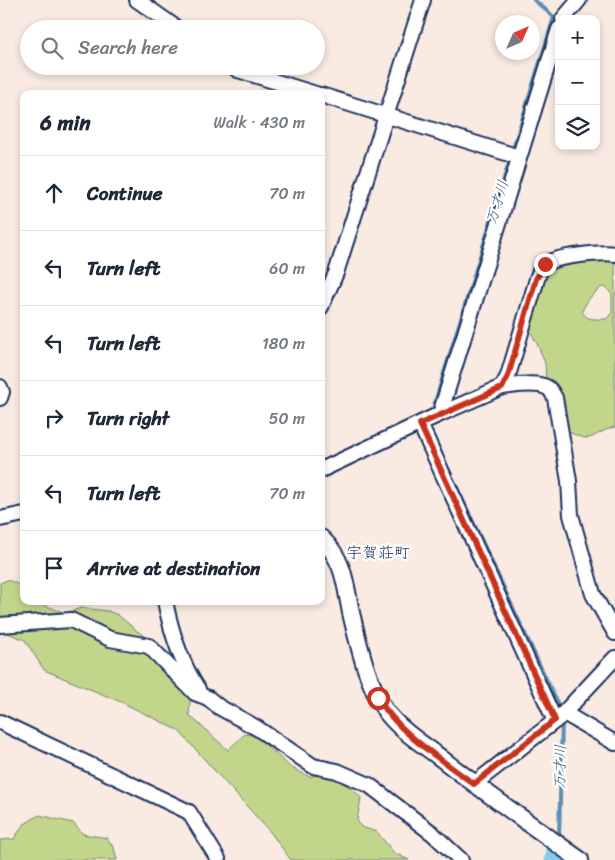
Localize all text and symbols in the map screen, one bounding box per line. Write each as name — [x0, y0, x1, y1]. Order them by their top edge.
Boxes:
north arrow — [495, 15, 540, 60]
map controls — [555, 15, 600, 150]
button: + — [555, 15, 600, 60]
search box — [20, 20, 325, 75]
text: Search here — [78, 31, 178, 64]
icon: search — [38, 34, 66, 62]
button: − — [555, 60, 600, 105]
text: 6 min — [40, 104, 91, 142]
button: layers — [555, 105, 600, 150]
text: Walk · 430 m — [214, 108, 305, 137]
text: Continue — [87, 177, 163, 210]
water label: 万才川 — [478, 177, 516, 227]
icon: ahead — [40, 179, 68, 207]
text: 70 m — [269, 179, 305, 208]
text: Turn left — [87, 252, 160, 285]
route end — [534, 253, 557, 276]
icon: left — [40, 254, 68, 282]
text: 60 m — [269, 254, 305, 283]
text: Turn left — [87, 327, 160, 360]
icon: left — [40, 329, 68, 357]
text: 180 m — [262, 329, 305, 358]
text: Turn right — [87, 402, 169, 435]
icon: right — [40, 404, 68, 432]
text: 50 m — [269, 404, 305, 433]
text: Turn left — [87, 477, 160, 510]
icon: left — [40, 479, 68, 507]
text: 70 m — [269, 479, 305, 508]
district label: 宇賀荘町 — [346, 538, 410, 567]
text: Arrive at destination — [87, 552, 260, 585]
icon: arrive — [40, 554, 68, 582]
route start — [367, 687, 390, 710]
water label: 万才川 — [547, 744, 573, 790]

